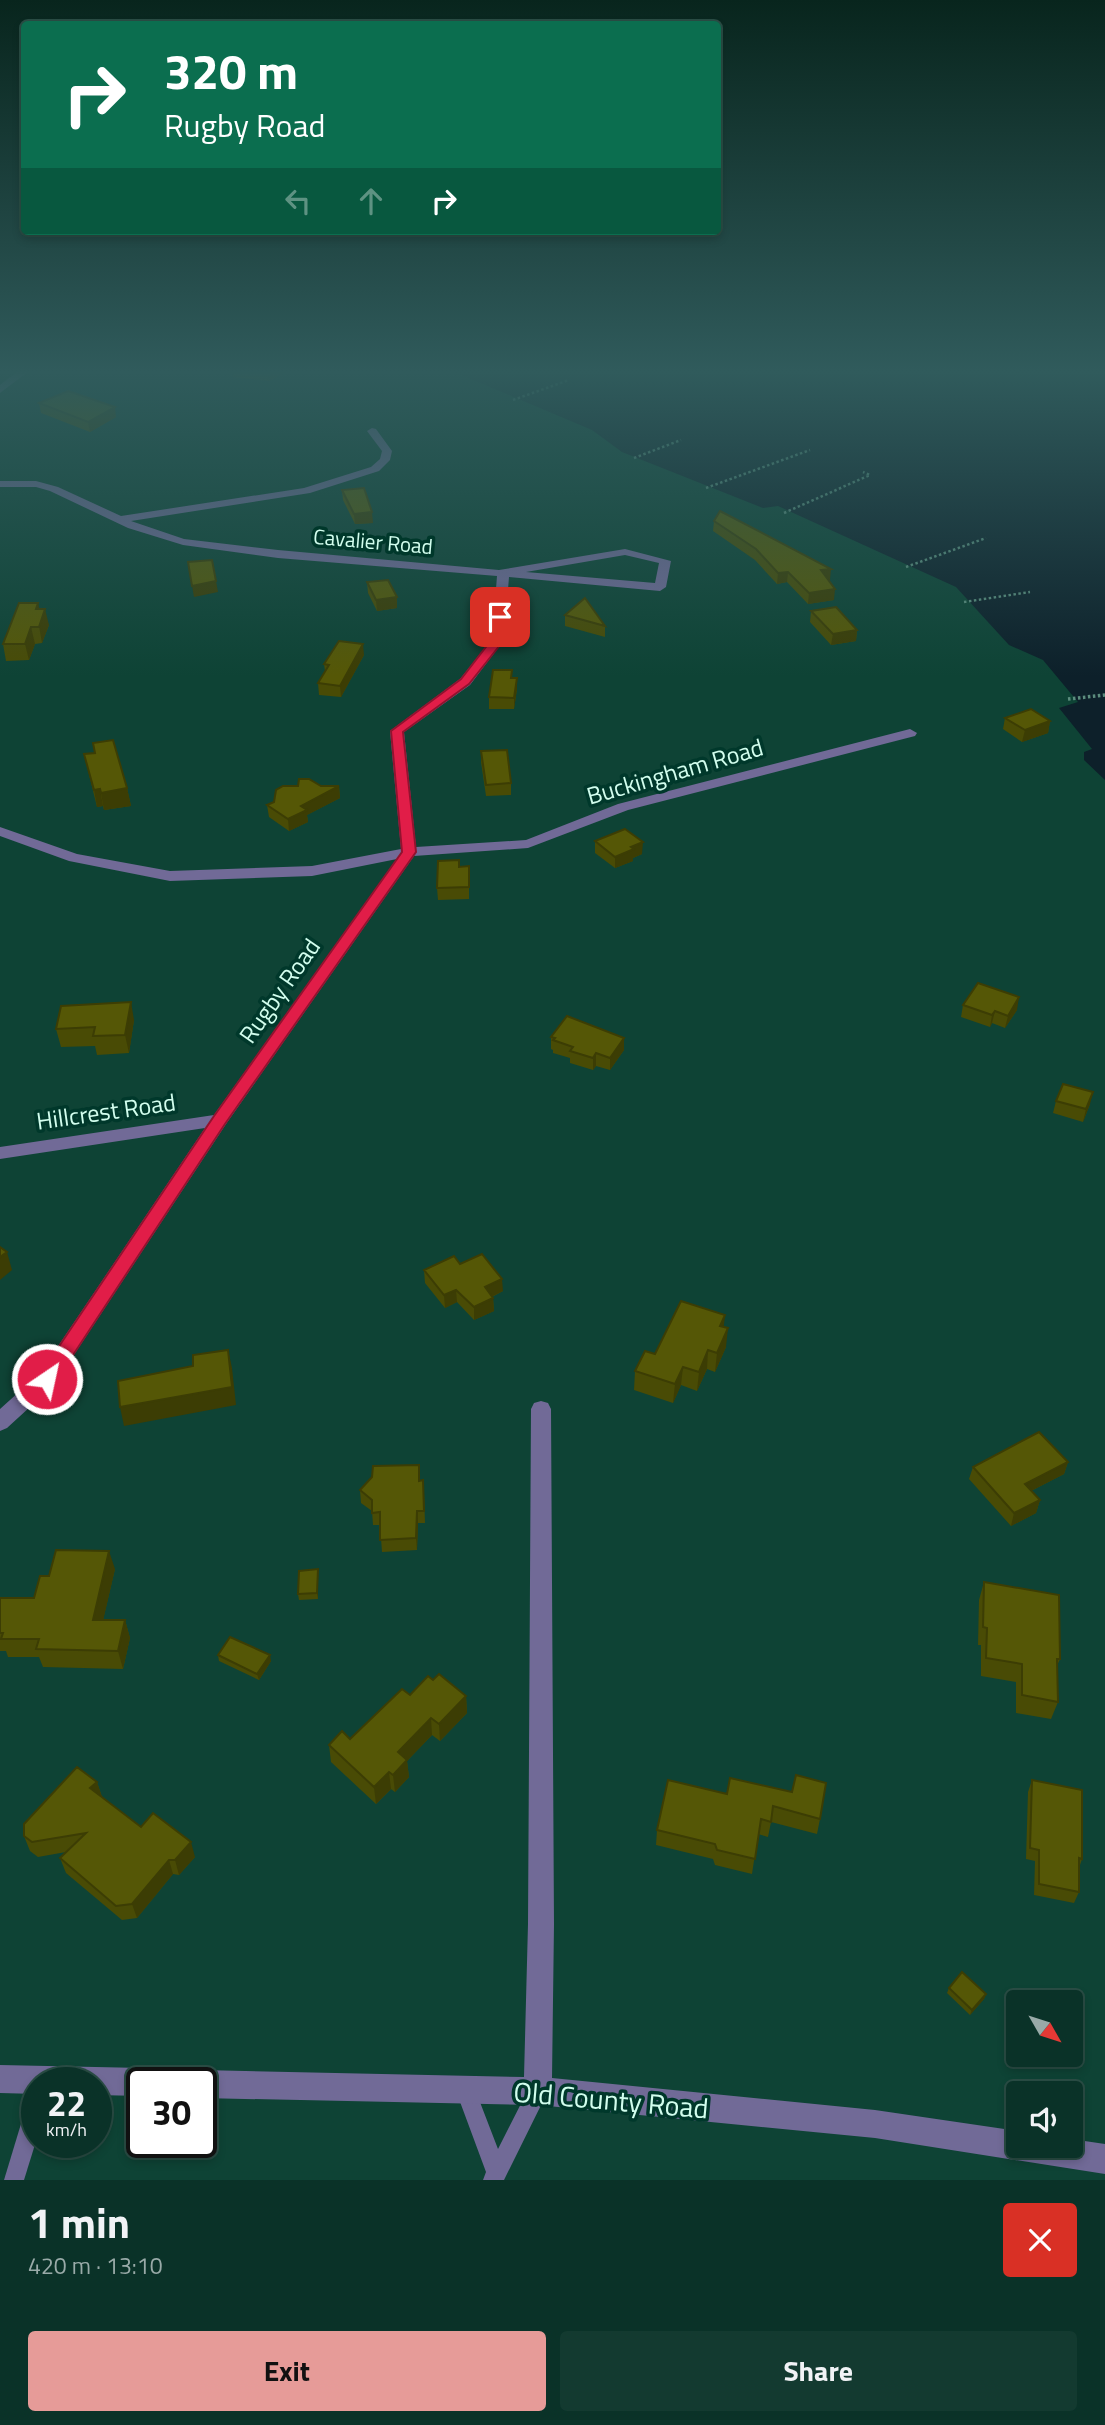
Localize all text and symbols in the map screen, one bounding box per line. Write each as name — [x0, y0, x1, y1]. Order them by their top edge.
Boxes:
text: 320 m — [164, 33, 298, 108]
icon: right — [49, 49, 140, 140]
text: Rugby Road — [164, 101, 325, 149]
icon: left — [279, 182, 317, 220]
icon: ahead — [352, 182, 390, 220]
icon: right — [425, 182, 463, 220]
street label: Cavalier Road — [312, 520, 434, 562]
pin — [470, 587, 530, 647]
icon: arrive — [481, 598, 519, 636]
street label: Buckingham Road — [582, 729, 767, 813]
street label: Rugby Road — [230, 931, 329, 1050]
street label: Hillcrest Road — [34, 1083, 178, 1139]
position arrow — [10, 1342, 84, 1416]
north arrow — [1006, 1990, 1083, 2067]
map controls — [1006, 1990, 1083, 2158]
speed limit sign: 30 — [126, 2067, 217, 2158]
street label: Old County Road — [512, 2070, 710, 2129]
text: 22 — [47, 2076, 86, 2130]
button: sound — [1006, 2081, 1083, 2158]
text: km/h — [46, 2116, 87, 2143]
text: 1 min — [28, 2190, 130, 2254]
button: close — [1003, 2203, 1077, 2277]
text: 420 m · 13:10 — [28, 2248, 163, 2283]
button: Exit — [28, 2331, 546, 2411]
button: Share — [560, 2331, 1077, 2411]

